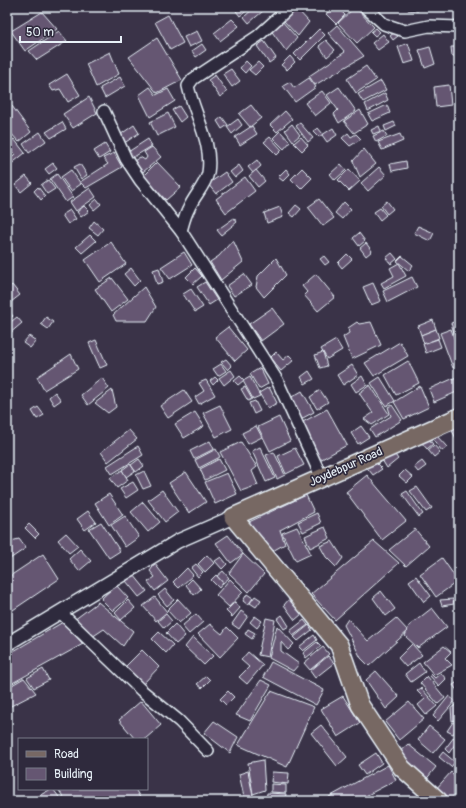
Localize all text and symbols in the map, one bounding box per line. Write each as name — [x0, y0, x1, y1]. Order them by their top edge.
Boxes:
scale bar — [20, 18, 121, 44]
text: 50 m — [26, 25, 54, 40]
street label: Joydebpur Road — [307, 444, 385, 490]
legend — [18, 738, 148, 790]
text: Road — [54, 747, 79, 762]
text: Building — [54, 767, 93, 782]

